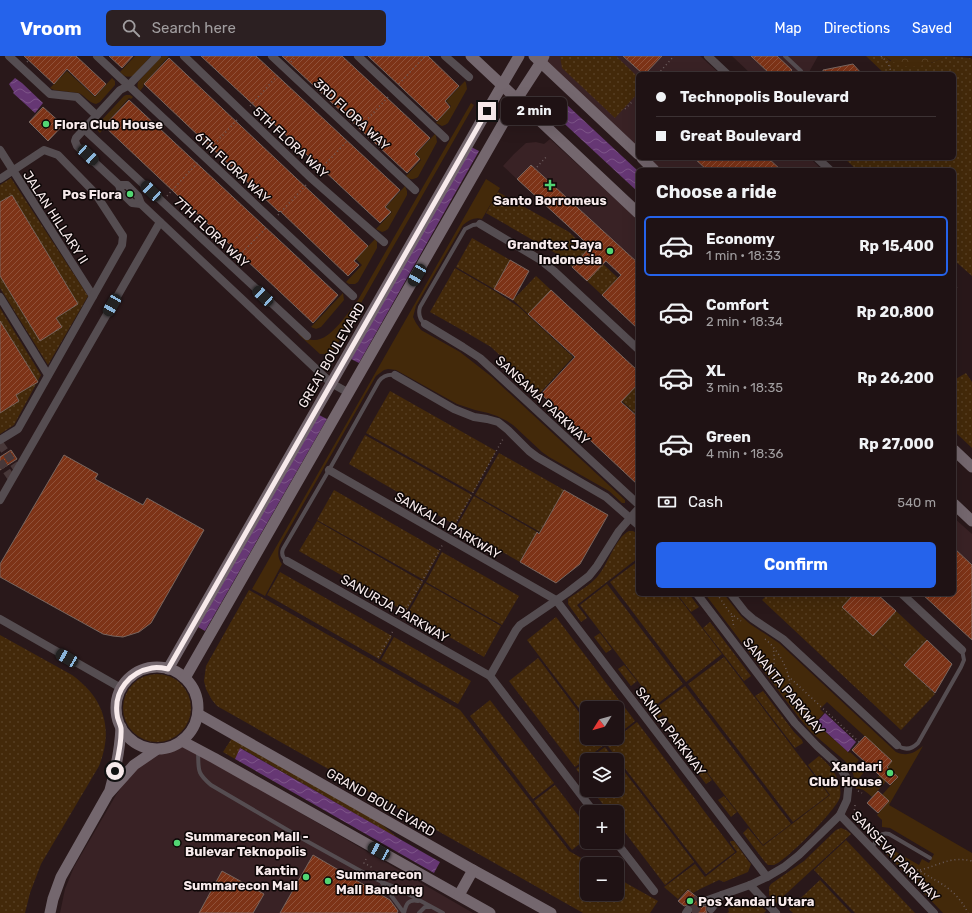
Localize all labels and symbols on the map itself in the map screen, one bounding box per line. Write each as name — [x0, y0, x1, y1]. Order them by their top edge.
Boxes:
street label: 3RD FLORA WAY — [311, 75, 393, 154]
callout: 2 min — [501, 97, 567, 125]
route end — [478, 102, 496, 120]
street label: 5TH FLORA WAY — [250, 104, 332, 181]
place label: Flora Club House — [54, 117, 163, 132]
marker: Flora Club House — [41, 119, 51, 129]
street label: 6TH FLORA WAY — [192, 129, 274, 206]
car — [75, 142, 101, 168]
street label: JALAN HILLARY II — [20, 168, 91, 267]
car — [138, 178, 164, 204]
marker: Santo Borromeus — [544, 179, 556, 191]
place label: Pos Flora — [62, 187, 122, 202]
marker: Pos Flora — [125, 189, 135, 199]
place label: Santo Borromeus — [493, 193, 607, 208]
street label: 7TH FLORA WAY — [171, 194, 252, 271]
place label: Grandtex Jaya Indonesia — [507, 237, 602, 267]
marker: Grandtex Jaya Indonesia — [605, 246, 615, 256]
car — [406, 262, 428, 288]
car — [250, 283, 276, 309]
car — [101, 292, 123, 318]
street label: GREAT BOULEVARD — [295, 300, 368, 411]
street label: SANSAMA PARKWAY — [492, 353, 593, 448]
street label: SANKALA PARKWAY — [392, 489, 504, 562]
street label: SANURJA PARKWAY — [338, 571, 452, 646]
street label: SANANTA PARKWAY — [740, 635, 828, 738]
car — [54, 647, 80, 669]
street label: SANILA PARKWAY — [632, 684, 709, 779]
north arrow — [580, 701, 624, 745]
place label: Xandari Club House — [809, 759, 882, 789]
route start — [106, 762, 124, 780]
street label: GRAND BOULEVARD — [324, 765, 438, 840]
marker: Xandari Club House — [885, 768, 895, 778]
street label: SANSEVA PARKWAY — [849, 808, 943, 905]
place label: Summarecon Mall - Bulevar Teknopolis — [185, 829, 309, 859]
marker: Summarecon Mall - Bulevar Teknopolis — [172, 838, 182, 848]
car — [366, 840, 392, 862]
place label: Kantin Summarecon Mall — [183, 863, 298, 893]
place label: Summarecon Mall Bandung — [336, 867, 423, 897]
marker: Kantin Summarecon Mall — [301, 872, 311, 882]
marker: Summarecon Mall Bandung — [323, 876, 333, 886]
place label: Pos Xandari Utara — [698, 894, 814, 909]
marker: Pos Xandari Utara — [685, 896, 695, 906]

